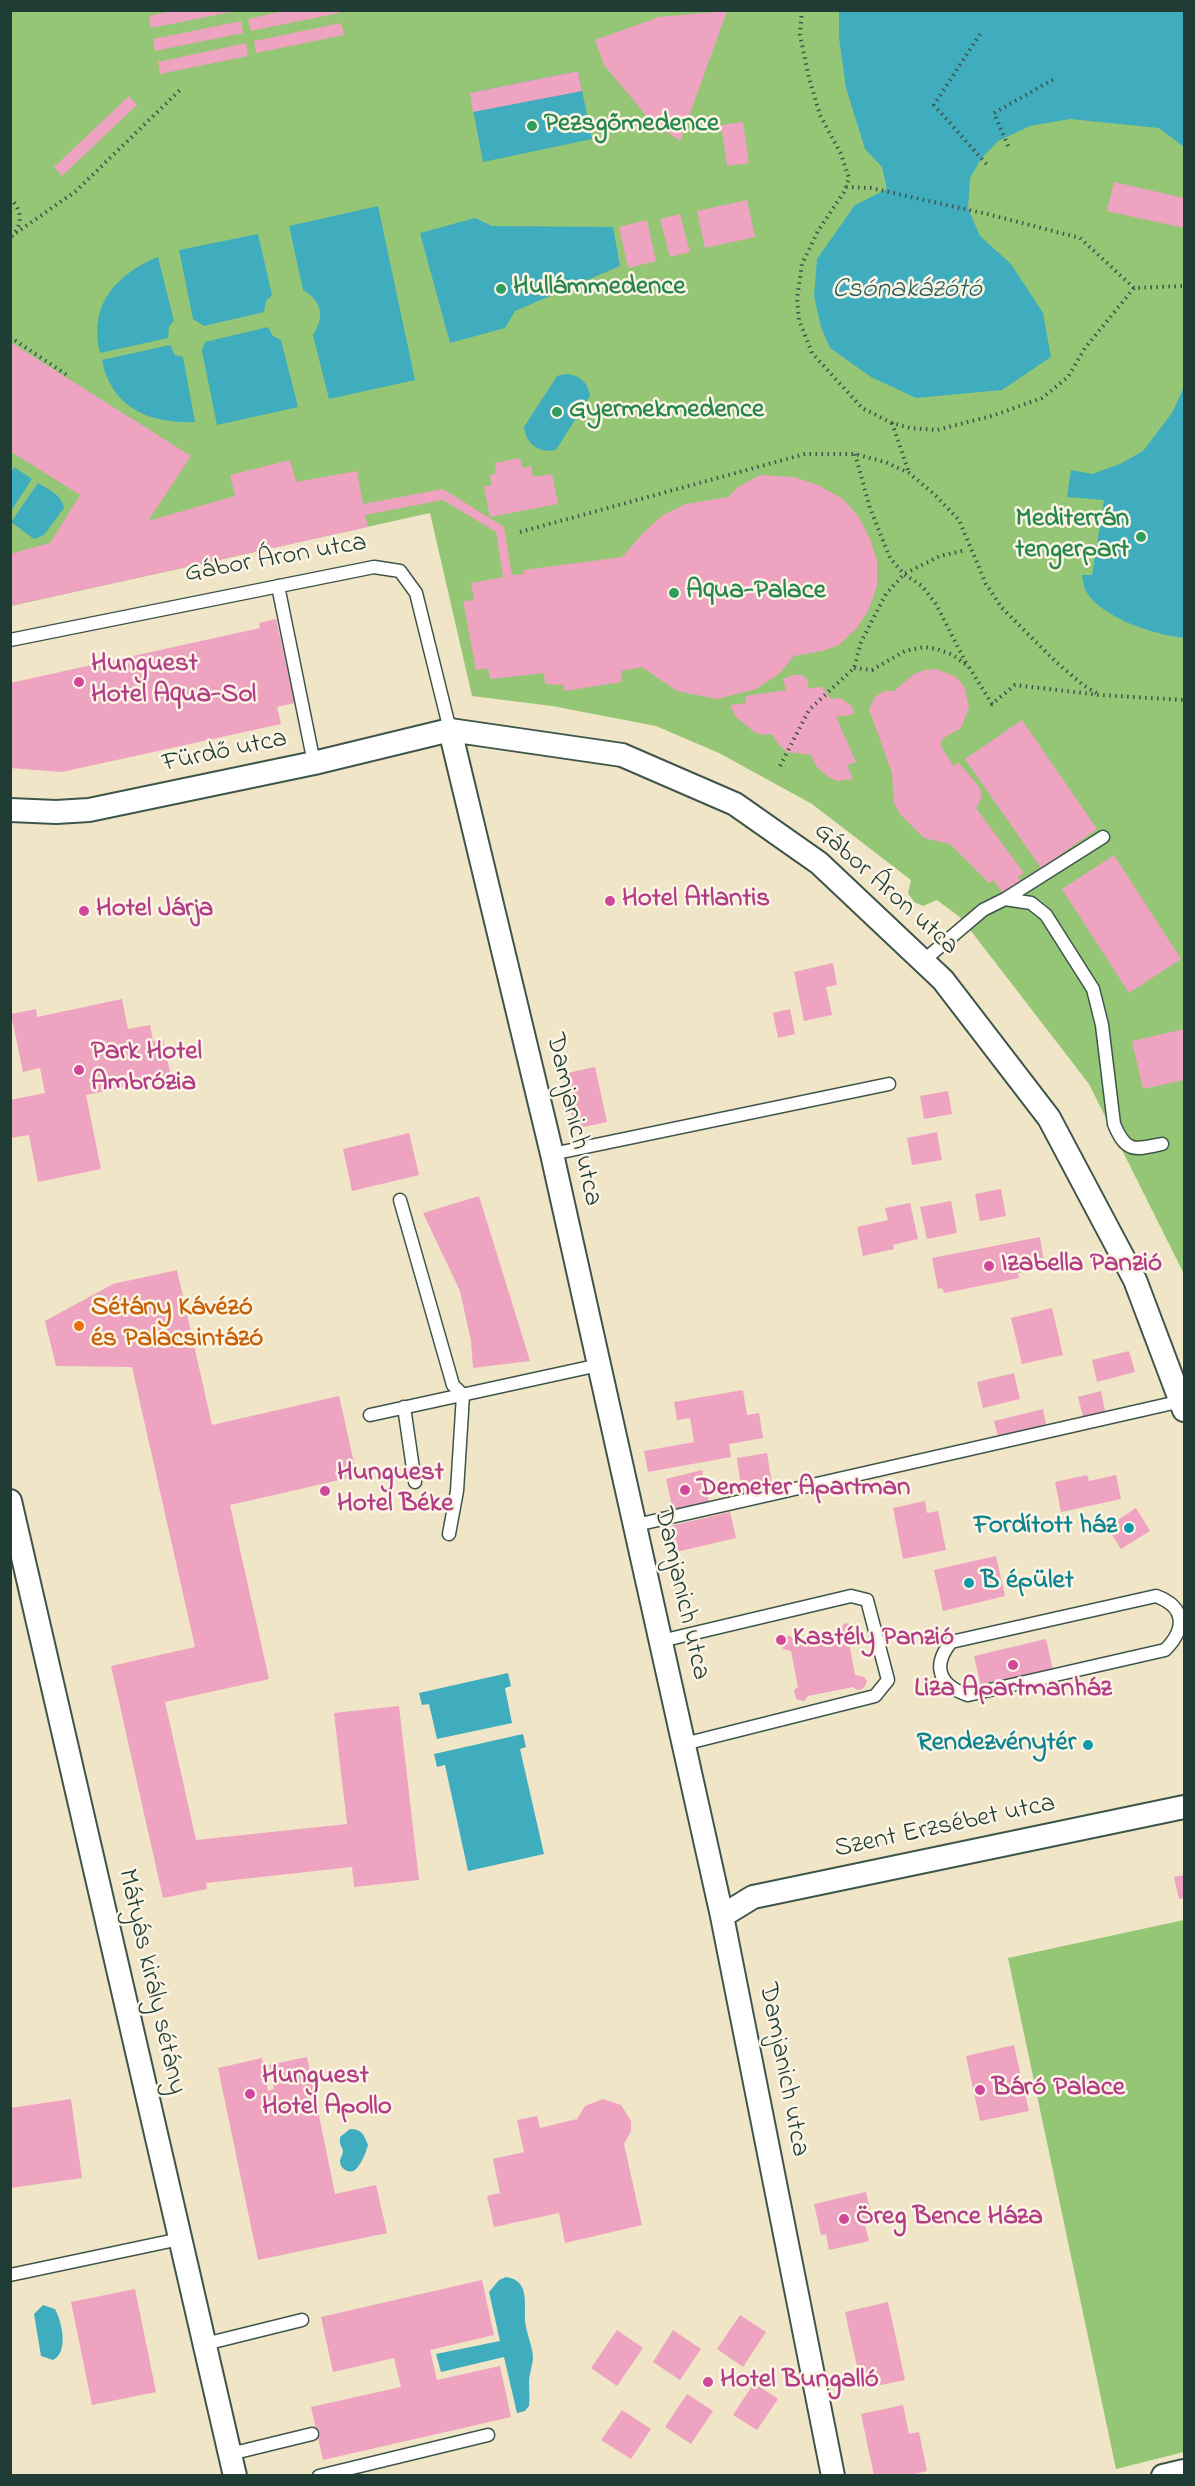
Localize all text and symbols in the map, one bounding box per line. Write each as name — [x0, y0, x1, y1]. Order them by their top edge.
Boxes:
place label: Pezsgőmedence — [544, 110, 719, 142]
marker: Pezsgőmedence — [525, 119, 539, 133]
place label: Hullámmedence — [513, 273, 685, 305]
water label: Csónakázótó — [832, 274, 982, 308]
marker: Hullámmedence — [494, 282, 508, 296]
place label: Gyermekmedence — [569, 396, 764, 428]
marker: Gyermekmedence — [550, 405, 564, 419]
place label: Mediterrán tengerpart — [1015, 505, 1129, 568]
street label: Gábor Áron utca — [183, 528, 369, 592]
marker: Mediterrán tengerpart — [1134, 530, 1148, 544]
place label: Aqua-Palace — [686, 577, 826, 609]
marker: Aqua-Palace — [667, 586, 681, 600]
place label: Hunguest Hotel Aqua-Sol — [91, 650, 256, 713]
marker: Hunguest Hotel Aqua-Sol — [72, 675, 86, 689]
street label: Fürdő utca — [160, 724, 290, 782]
street label: Gábor Áron utca — [806, 816, 964, 964]
place label: Hotel Atlantis — [622, 885, 770, 917]
marker: Hotel Atlantis — [603, 894, 617, 908]
place label: Hotel Járja — [96, 895, 213, 927]
marker: Hotel Járja — [77, 904, 91, 918]
street label: Damjanich utca — [536, 1031, 608, 1209]
place label: Park Hotel Ambrózia — [91, 1038, 202, 1101]
marker: Park Hotel Ambrózia — [72, 1063, 86, 1077]
place label: Izabella Panzió — [1001, 1250, 1162, 1282]
marker: Izabella Panzió — [982, 1259, 996, 1273]
place label: Sétány Kávézó és Palacsintázó — [91, 1294, 263, 1357]
marker: Sétány Kávézó és Palacsintázó — [72, 1319, 86, 1333]
place label: Hunguest Hotel Béke — [337, 1459, 453, 1522]
place label: Demeter Apartman — [697, 1474, 910, 1506]
marker: Demeter Apartman — [678, 1483, 692, 1497]
marker: Hunguest Hotel Béke — [318, 1484, 332, 1498]
street label: Damjanich utca — [644, 1505, 716, 1683]
place label: Fordított ház — [974, 1512, 1117, 1544]
marker: Fordított ház — [1122, 1521, 1136, 1535]
place label: B épület — [981, 1567, 1074, 1599]
marker: B épület — [962, 1576, 976, 1590]
place label: Kastély Panzió — [793, 1624, 954, 1656]
marker: Kastély Panzió — [774, 1633, 788, 1647]
marker: Liza Apartmanház — [1006, 1658, 1020, 1672]
place label: Liza Apartmanház — [914, 1675, 1112, 1707]
place label: Rendezvénytér — [917, 1729, 1076, 1761]
marker: Rendezvénytér — [1081, 1738, 1095, 1752]
street label: Szent Erzsébet utca — [832, 1789, 1058, 1867]
street label: Mátyás király sétány — [108, 1866, 192, 2098]
street label: Damjanich utca — [749, 1980, 815, 2160]
place label: Hunguest Hotel Apollo — [262, 2062, 392, 2125]
place label: Báró Palace — [992, 2074, 1125, 2106]
marker: Báró Palace — [973, 2083, 987, 2097]
marker: Hunguest Hotel Apollo — [243, 2087, 257, 2101]
place label: Öreg Bence Háza — [856, 2203, 1043, 2235]
marker: Öreg Bence Háza — [837, 2212, 851, 2226]
place label: Hotel Bungalló — [720, 2366, 879, 2398]
marker: Hotel Bungalló — [701, 2375, 715, 2389]

